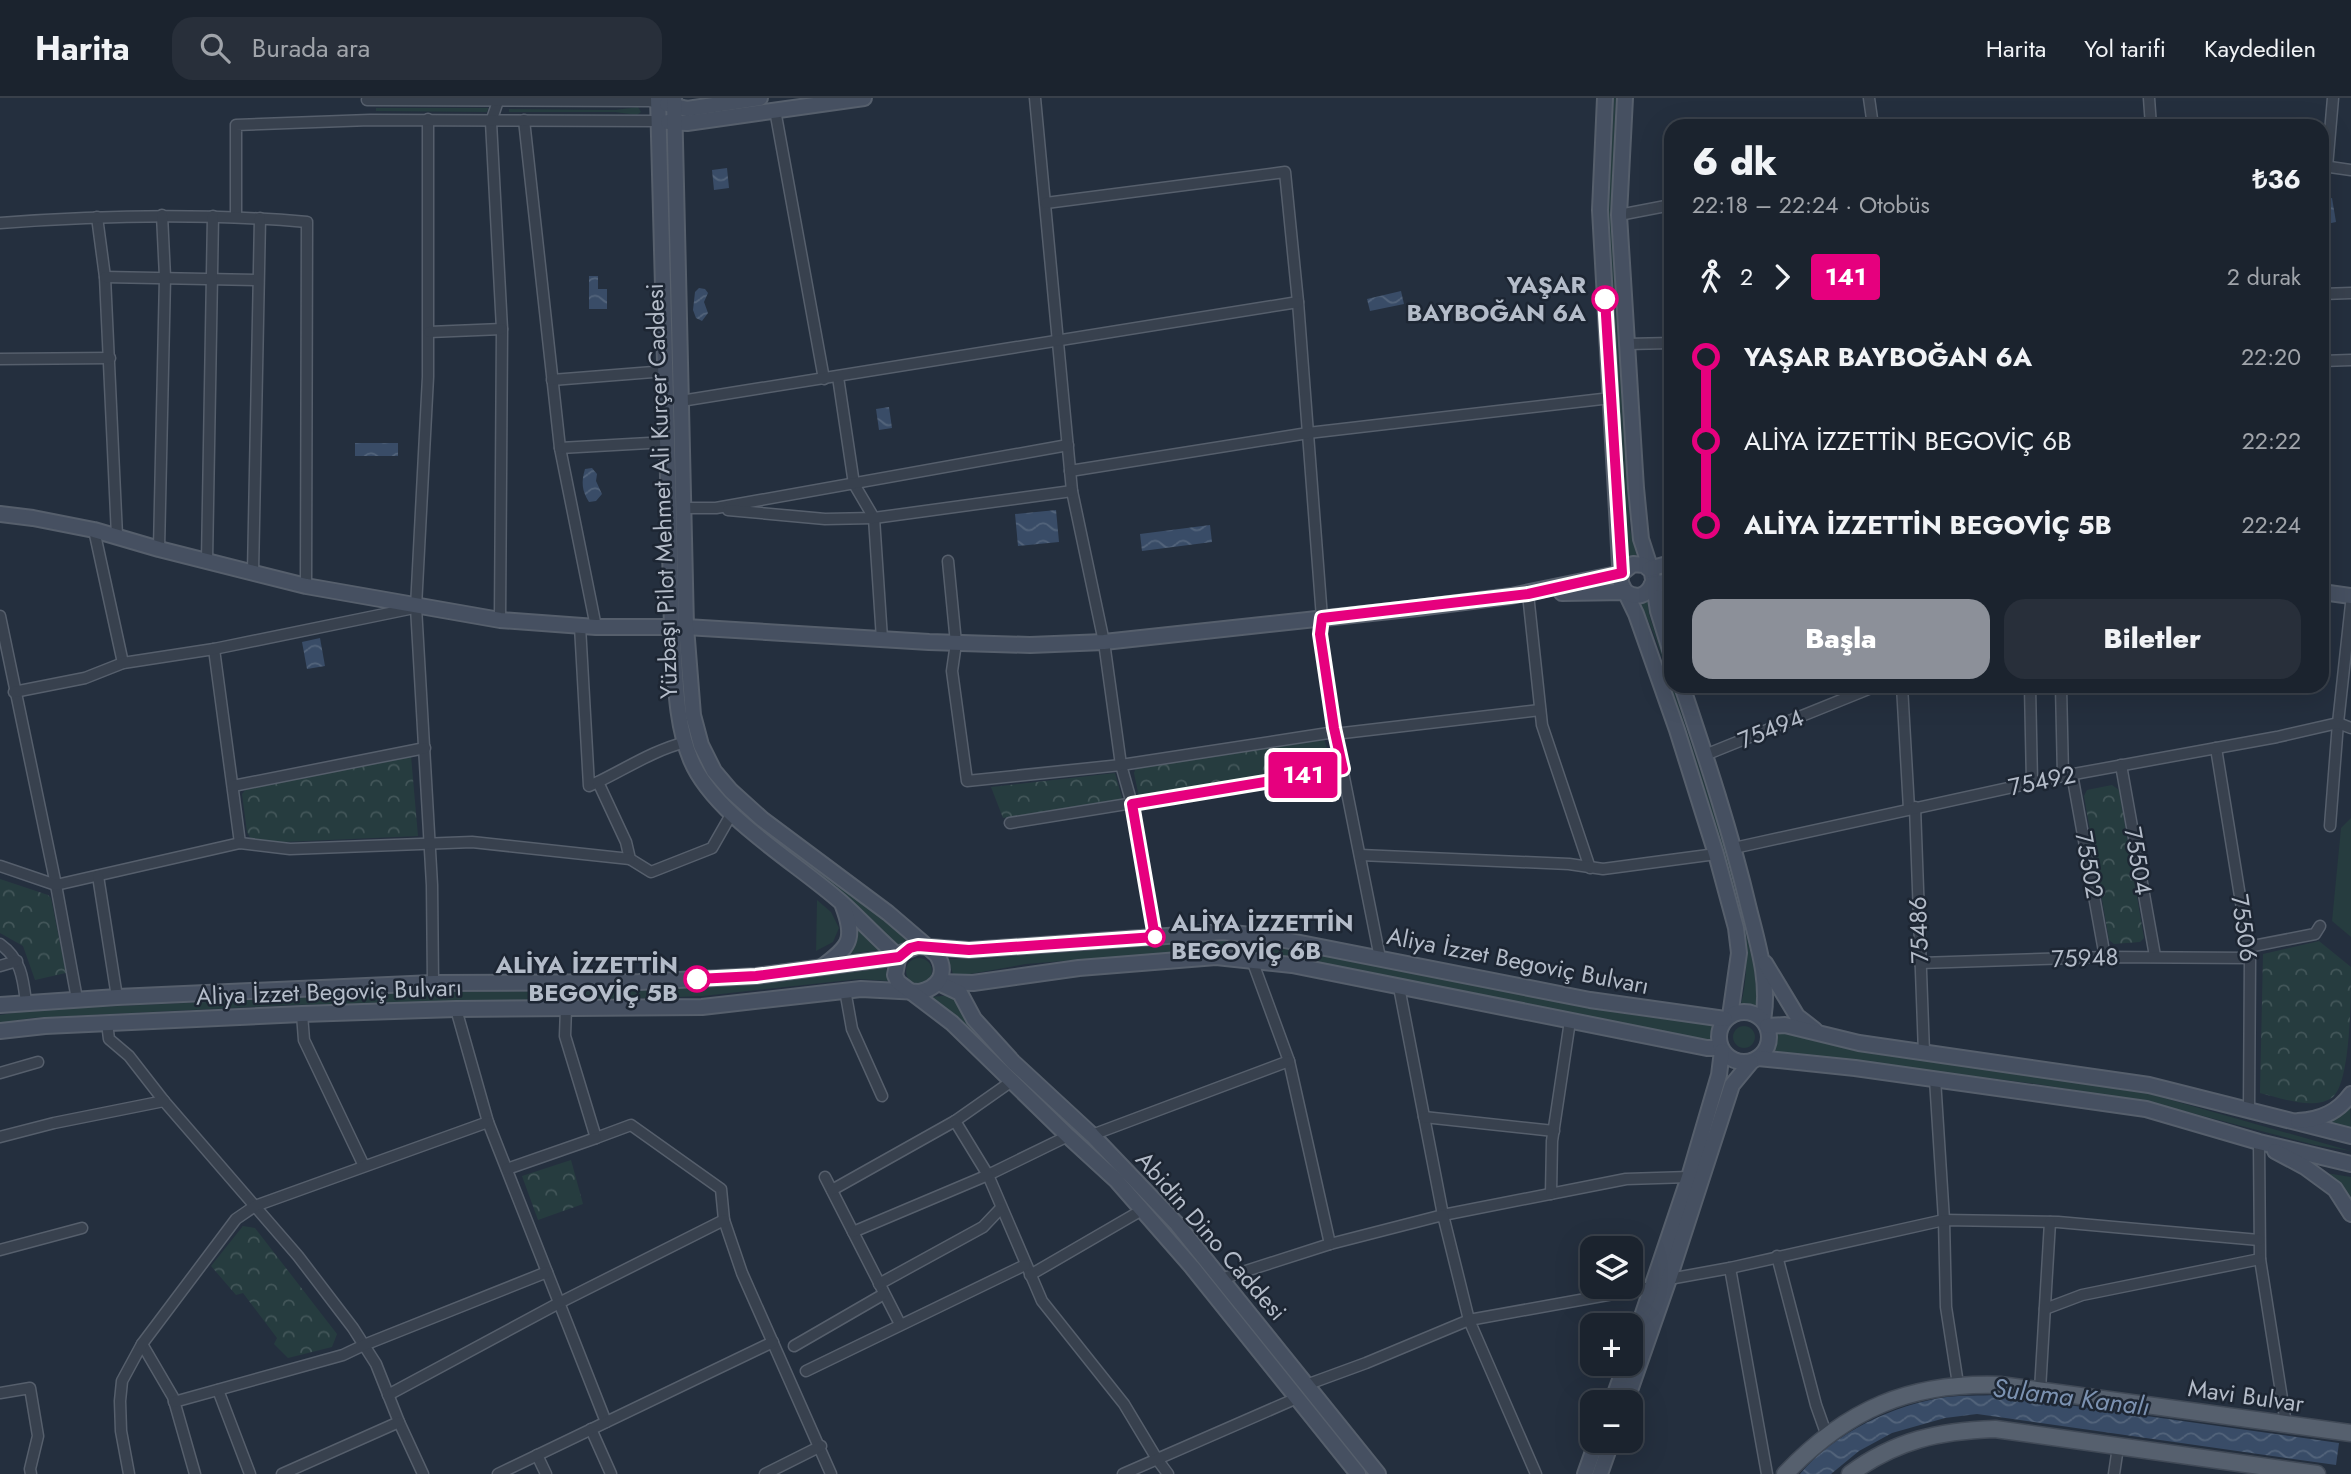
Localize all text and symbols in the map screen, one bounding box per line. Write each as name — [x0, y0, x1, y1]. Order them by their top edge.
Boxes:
search box — [172, 17, 662, 80]
text: Harita — [35, 25, 130, 72]
icon: search — [196, 29, 234, 67]
text: Burada ara — [252, 29, 370, 67]
text: Harita — [1986, 31, 2046, 66]
text: Yol tarifi — [2084, 31, 2166, 66]
text: Kaydedilen — [2204, 31, 2316, 66]
text: 6 dk — [1692, 134, 1777, 189]
text: ₺36 — [2253, 160, 2301, 198]
text: 22:18 – 22:24 · Otobüs — [1692, 188, 1930, 222]
icon: walk — [1692, 258, 1730, 296]
icon: forward — [1763, 258, 1801, 296]
text: 141 — [1825, 259, 1866, 294]
text: 2 — [1740, 260, 1753, 294]
text: 2 durak — [2227, 260, 2301, 294]
place label: YAŞAR BAYBOĞAN 6A — [1407, 267, 1586, 330]
street label: Yüzbaşı Pilot Mehmet Ali Kurçer Caddesi — [637, 283, 686, 699]
marker: YAŞAR BAYBOĞAN 6A — [1592, 286, 1618, 312]
text: YAŞAR BAYBOĞAN 6A — [1744, 338, 2032, 376]
text: 22:20 — [2241, 340, 2301, 374]
text: ALİYA İZZETTİN BEGOVİÇ 6B — [1744, 422, 2072, 460]
text: 22:22 — [2242, 424, 2301, 458]
text: ALİYA İZZETTİN BEGOVİÇ 5B — [1744, 506, 2112, 544]
text: 22:24 — [2241, 508, 2301, 542]
button: Başla — [1692, 599, 1990, 679]
button: Biletler — [2004, 599, 2301, 679]
street label: 75494 — [1733, 700, 1809, 757]
line badge: 141 — [1263, 752, 1343, 798]
street label: 75492 — [2005, 756, 2079, 805]
text: 141 — [1282, 757, 1324, 792]
street label: 75504 — [2115, 824, 2162, 897]
street label: 75502 — [2066, 829, 2113, 901]
street label: 75506 — [2222, 892, 2267, 964]
street label: 75486 — [1900, 896, 1937, 964]
place label: ALİYA İZZETTİN BEGOVİÇ 6B — [1170, 905, 1354, 968]
street label: Aliya İzzet Begoviç Bulvarı — [1384, 918, 1652, 1003]
marker: ALİYA İZZETTİN BEGOVİÇ 6B — [1145, 927, 1165, 947]
street label: 75948 — [2051, 939, 2119, 976]
place label: ALİYA İZZETTİN BEGOVİÇ 5B — [494, 947, 678, 1010]
marker: ALİYA İZZETTİN BEGOVİÇ 5B — [684, 966, 710, 992]
street label: Aliya İzzet Begoviç Bulvarı — [195, 969, 463, 1014]
street label: Abidin Dino Caddesi — [1128, 1143, 1295, 1328]
map controls — [1580, 1236, 1643, 1453]
button: layers — [1580, 1236, 1643, 1299]
button: + — [1580, 1313, 1643, 1376]
water label: Sulama Kanalı — [1990, 1369, 2152, 1425]
street label: Mavi Bulvar — [2186, 1370, 2307, 1421]
button: − — [1580, 1390, 1643, 1453]

